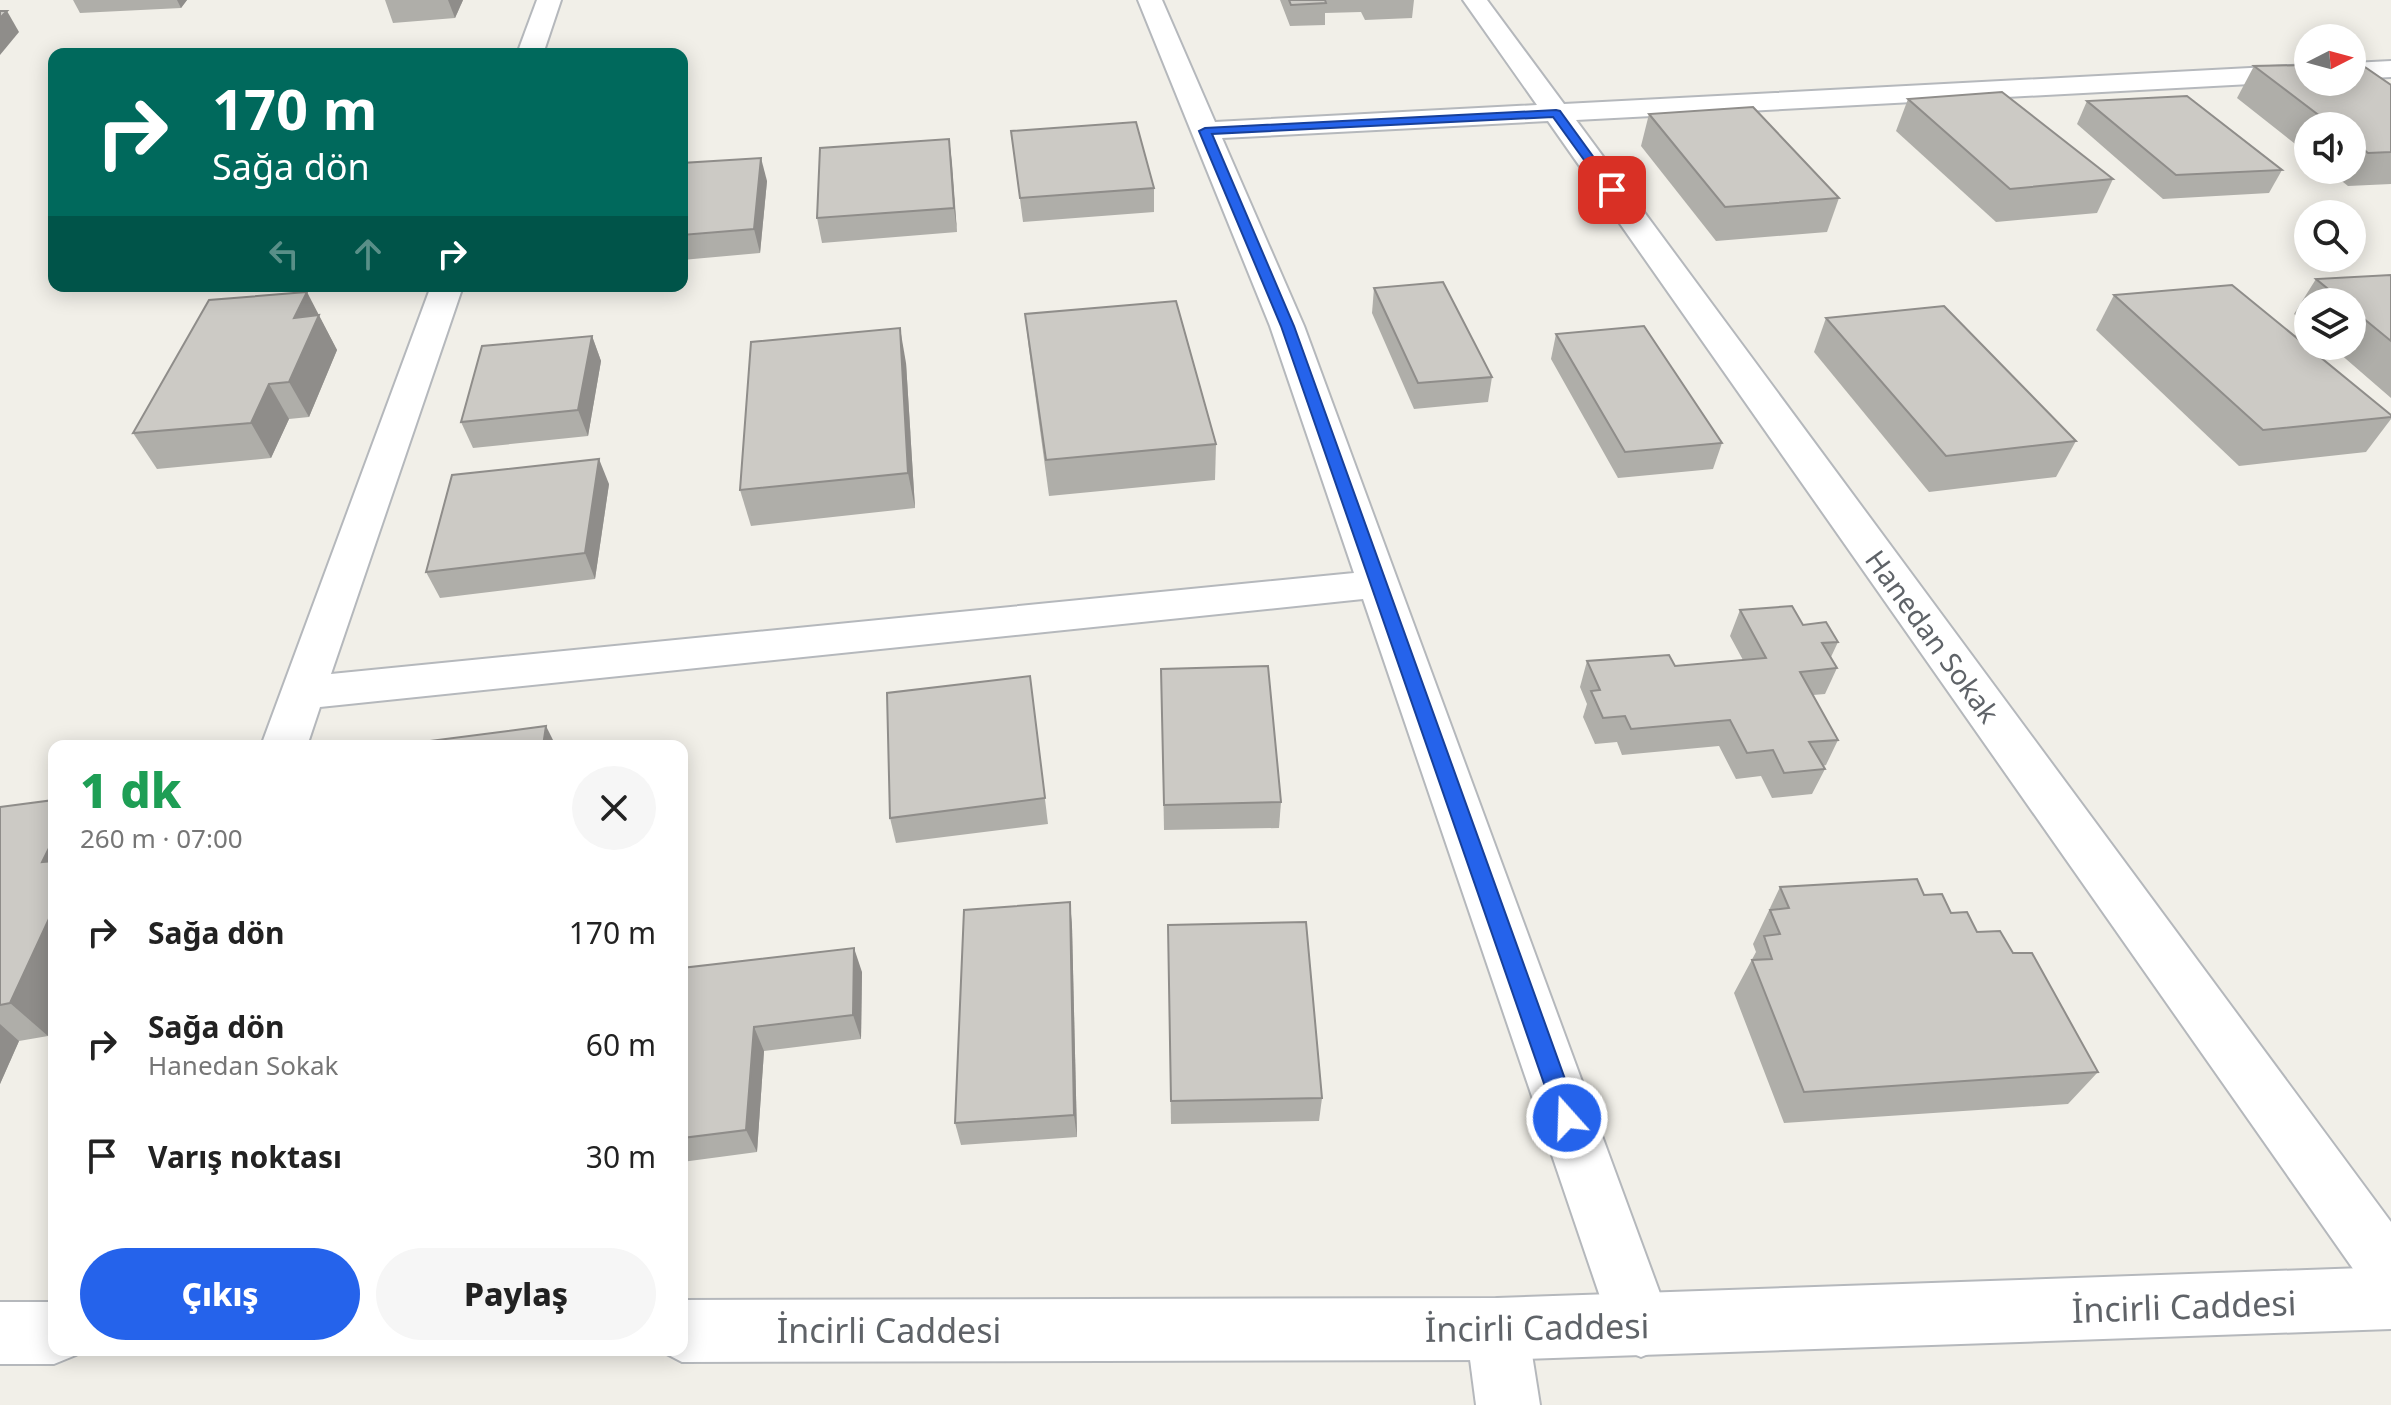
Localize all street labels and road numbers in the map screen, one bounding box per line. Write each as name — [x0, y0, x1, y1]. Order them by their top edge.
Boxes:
street label: Hanedan Sokak — [1857, 542, 2009, 730]
street label: İncirli Caddesi — [2071, 1279, 2297, 1333]
street label: İncirli Caddesi — [1424, 1302, 1650, 1352]
street label: İncirli Caddesi — [777, 1307, 1001, 1353]

